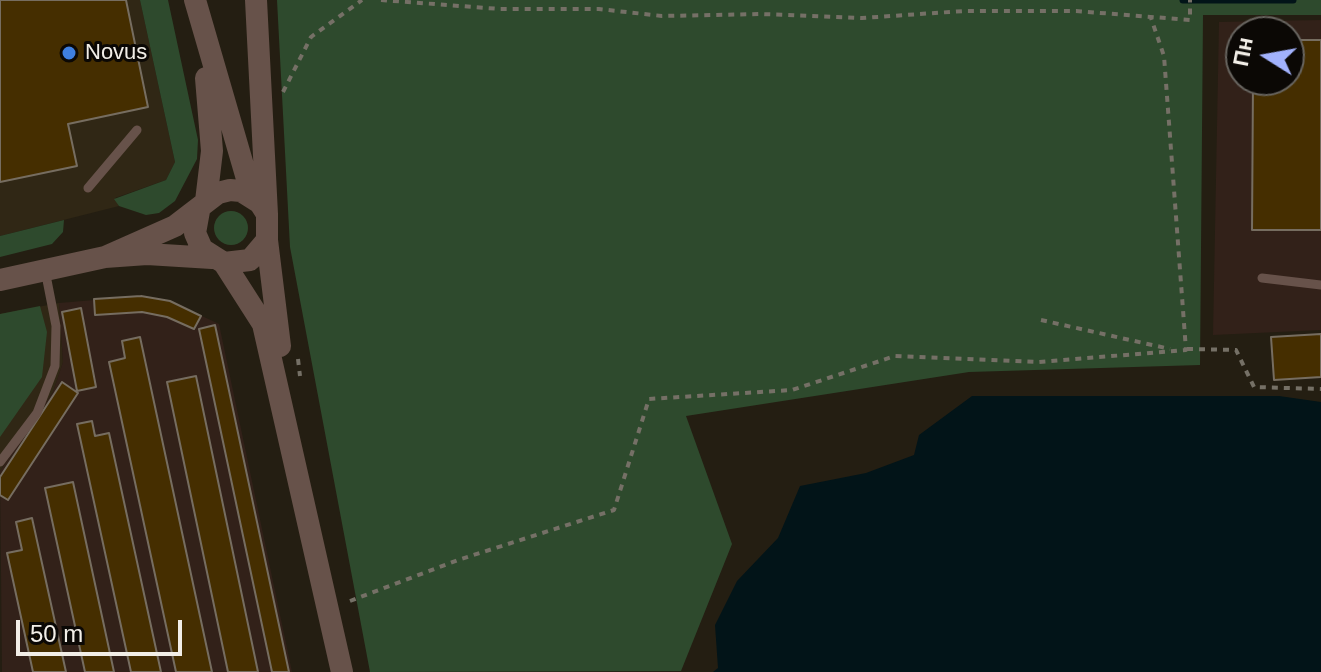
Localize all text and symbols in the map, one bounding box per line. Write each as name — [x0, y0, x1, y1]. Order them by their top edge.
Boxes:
north arrow — [1225, 16, 1305, 96]
text: Пн — [1228, 35, 1258, 68]
place label: Novus — [85, 40, 147, 66]
marker: Novus — [60, 44, 78, 62]
scale bar — [20, 604, 186, 654]
text: 50 m — [30, 620, 83, 647]

